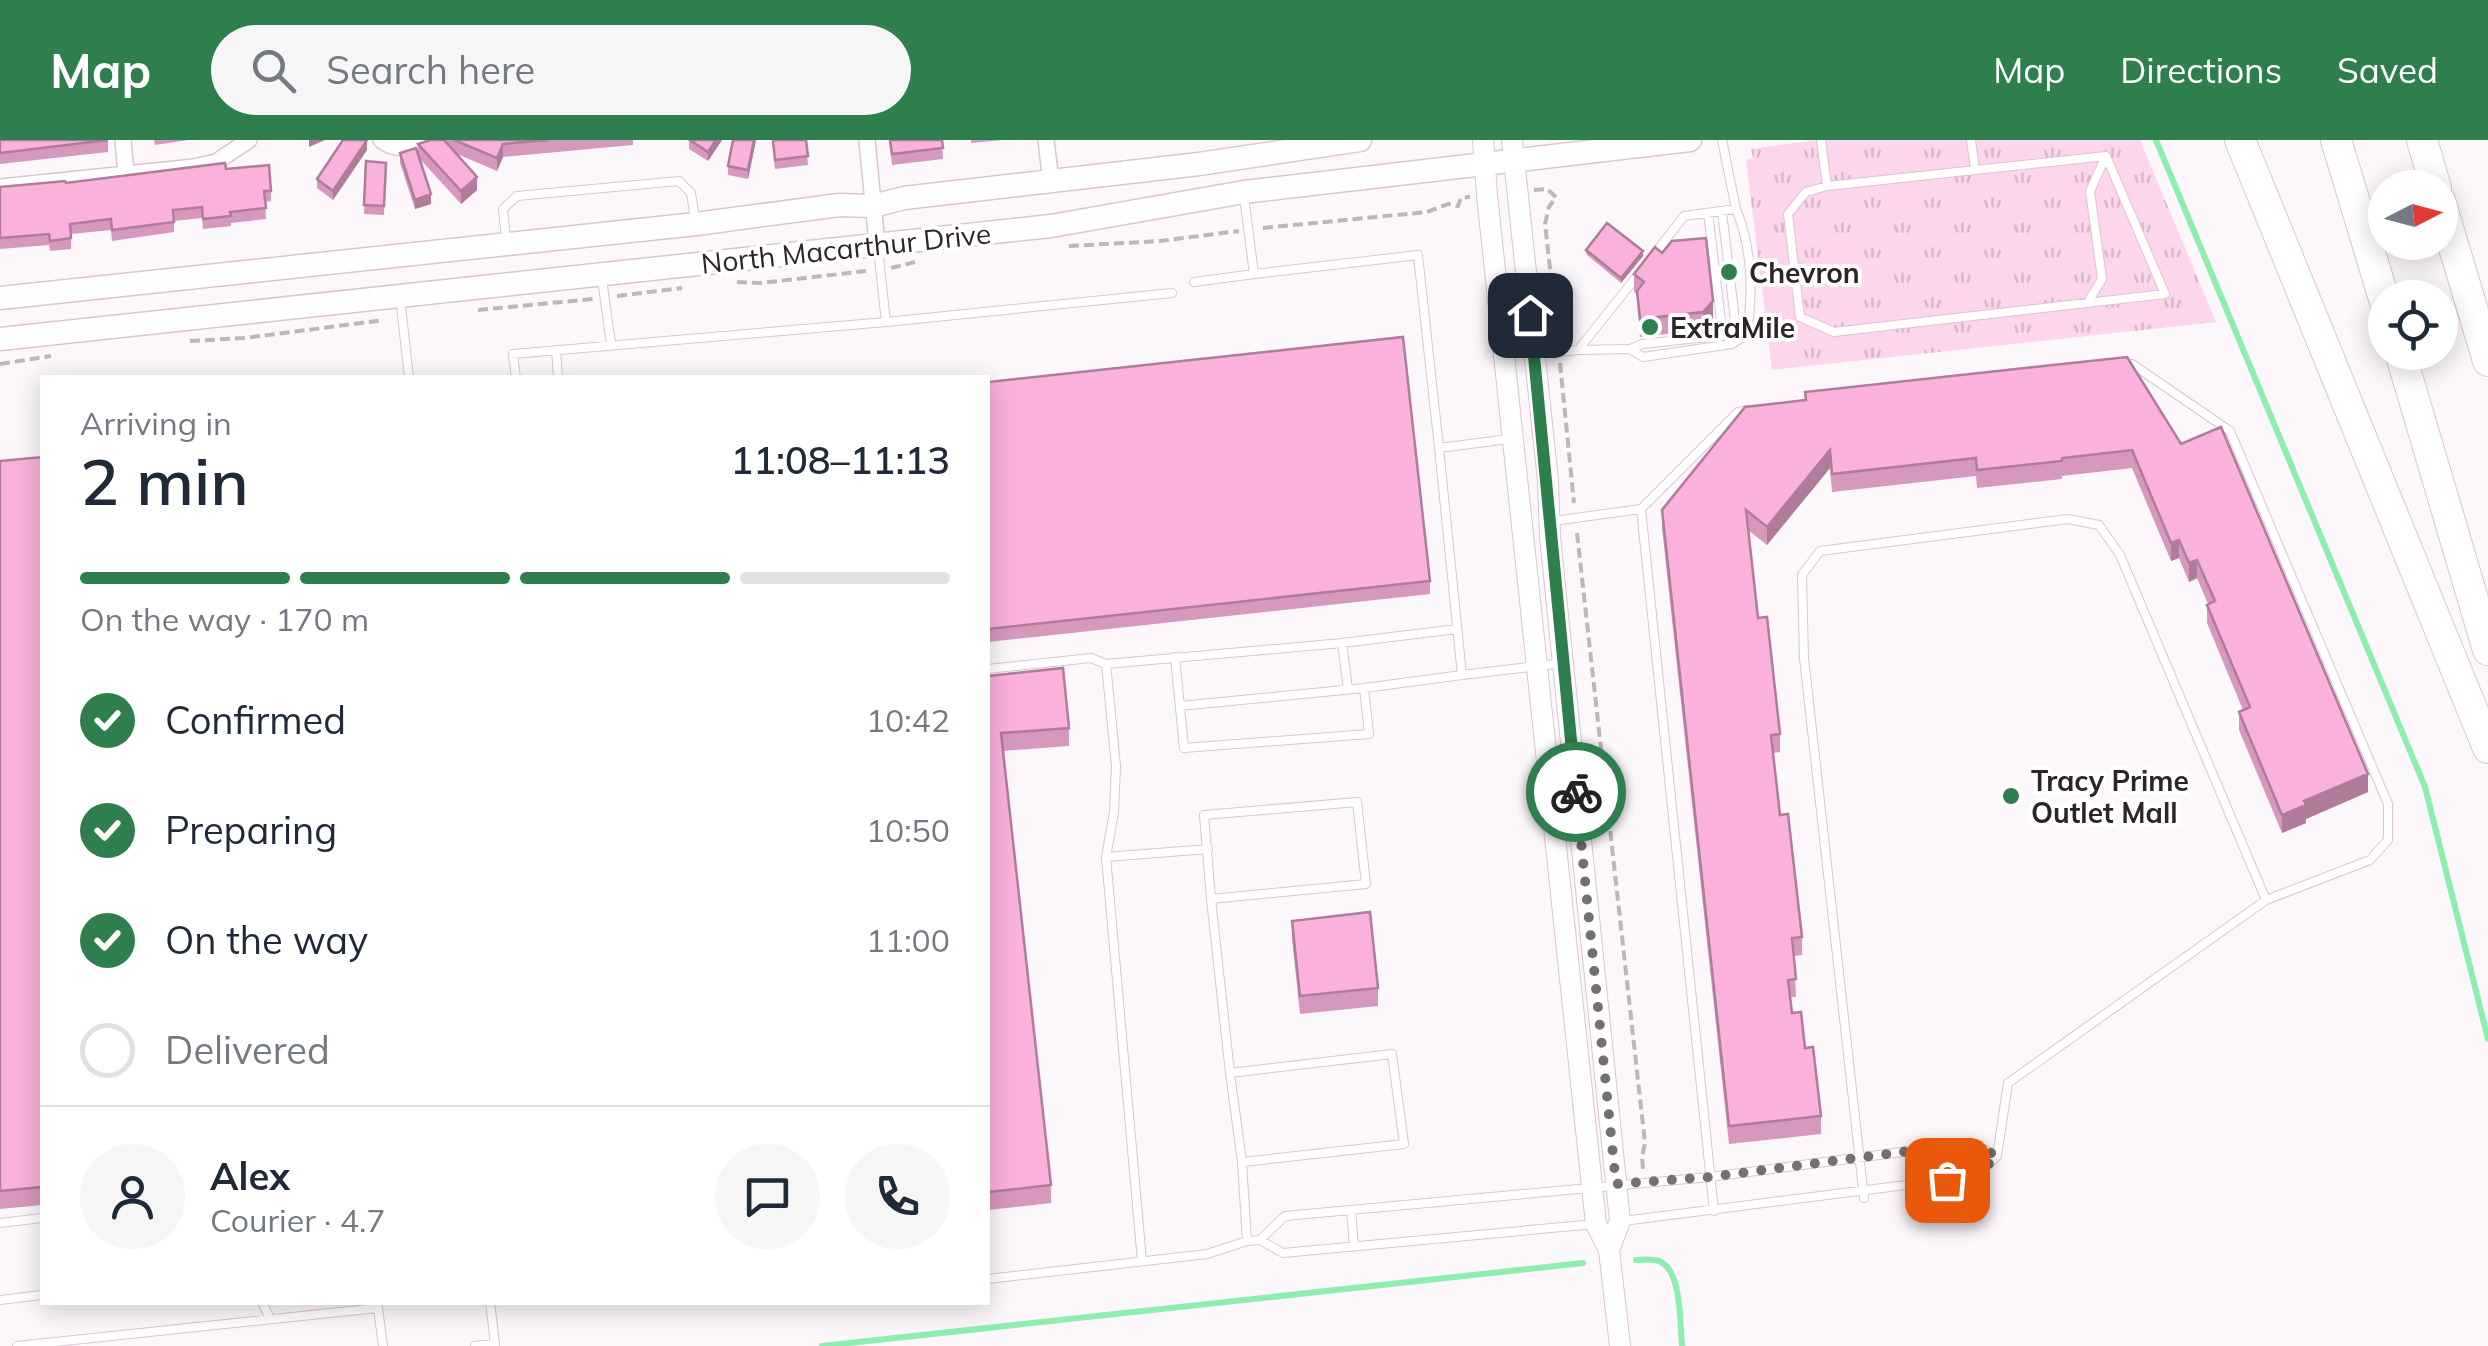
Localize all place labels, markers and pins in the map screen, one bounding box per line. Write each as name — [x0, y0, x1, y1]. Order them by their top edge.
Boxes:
place label: Chevron — [1749, 255, 1860, 290]
marker: Chevron — [1718, 261, 1740, 283]
pin — [1488, 273, 1573, 358]
place label: ExtraMile — [1670, 310, 1795, 345]
marker: ExtraMile — [1639, 316, 1661, 338]
place label: Tracy Prime Outlet Mall — [2031, 763, 2189, 830]
marker: Tracy Prime Outlet Mall — [2000, 785, 2022, 807]
pin — [1905, 1138, 1990, 1223]

